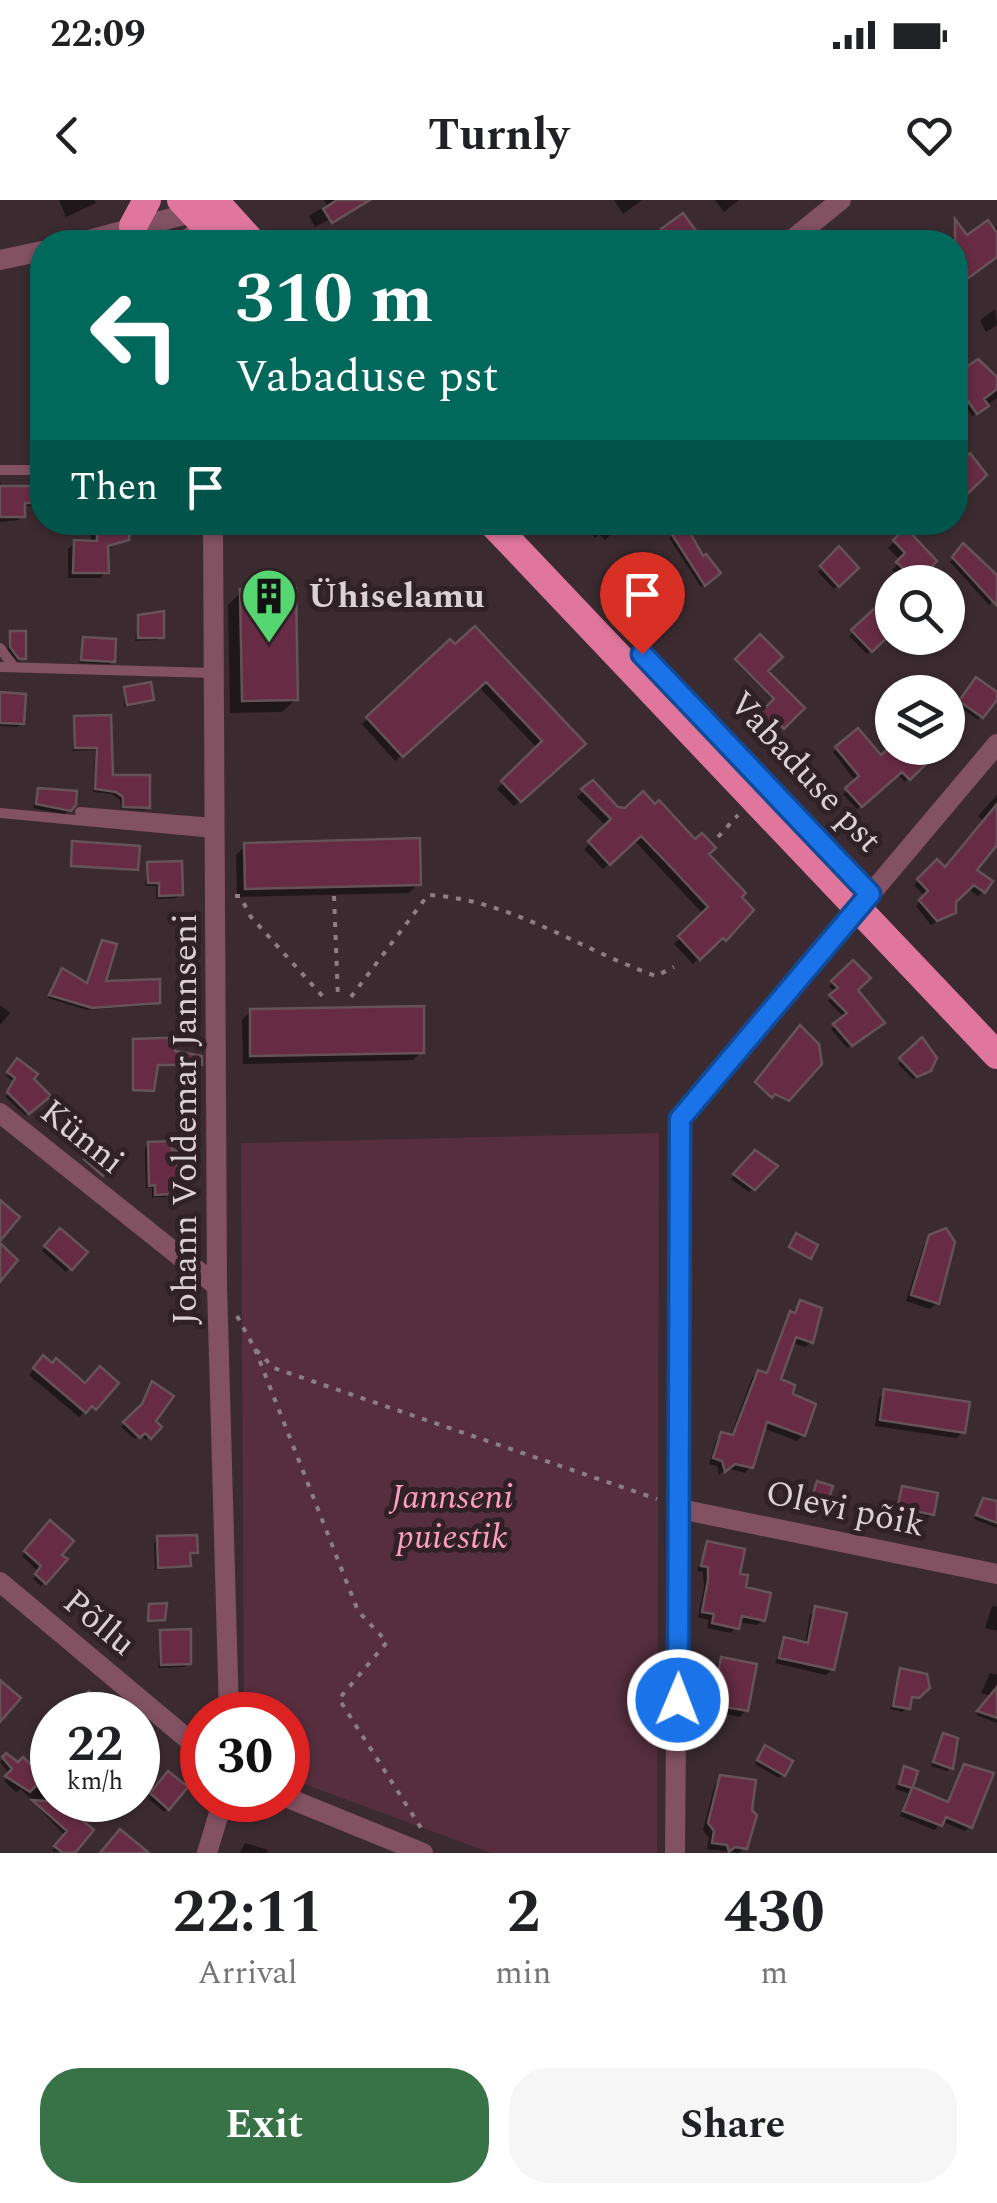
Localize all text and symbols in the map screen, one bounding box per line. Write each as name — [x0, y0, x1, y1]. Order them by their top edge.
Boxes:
text: 22:09 — [50, 6, 145, 64]
text: Turnly — [428, 101, 569, 170]
icon: back — [40, 108, 95, 163]
icon: heart — [902, 108, 957, 163]
text: 310 m — [235, 247, 433, 353]
icon: left — [70, 270, 200, 400]
text: Vabaduse pst — [235, 343, 499, 412]
text: Then — [70, 459, 158, 517]
icon: arrive — [178, 460, 233, 515]
pin — [600, 552, 685, 655]
map controls — [875, 565, 965, 765]
button: search — [875, 565, 965, 655]
building icon: Ühiselamu — [239, 566, 299, 645]
icon: arrive — [615, 567, 670, 622]
place label: Ühiselamu — [308, 570, 485, 623]
button: layers — [875, 675, 965, 765]
street label: Vabaduse pst — [716, 679, 894, 865]
street label: Johann Voldemar Jannseni — [159, 913, 212, 1325]
street label: Künni — [28, 1086, 136, 1188]
street label: Olevi põik — [761, 1466, 929, 1552]
park label: Jannseni puiestik — [388, 1471, 513, 1564]
street label: Põllu — [51, 1577, 147, 1669]
position arrow — [626, 1648, 730, 1752]
speed limit sign: 30 — [180, 1692, 310, 1822]
text: 22 — [67, 1707, 123, 1783]
text: km/h — [67, 1763, 123, 1801]
text: 22:11 — [172, 1867, 323, 1959]
text: 2 — [507, 1867, 540, 1959]
text: 430 — [724, 1867, 825, 1959]
text: Arrival — [198, 1949, 298, 1998]
text: min — [495, 1949, 551, 1998]
text: m — [760, 1949, 788, 1998]
button: Exit — [40, 2068, 489, 2183]
button: Share — [509, 2068, 957, 2183]

